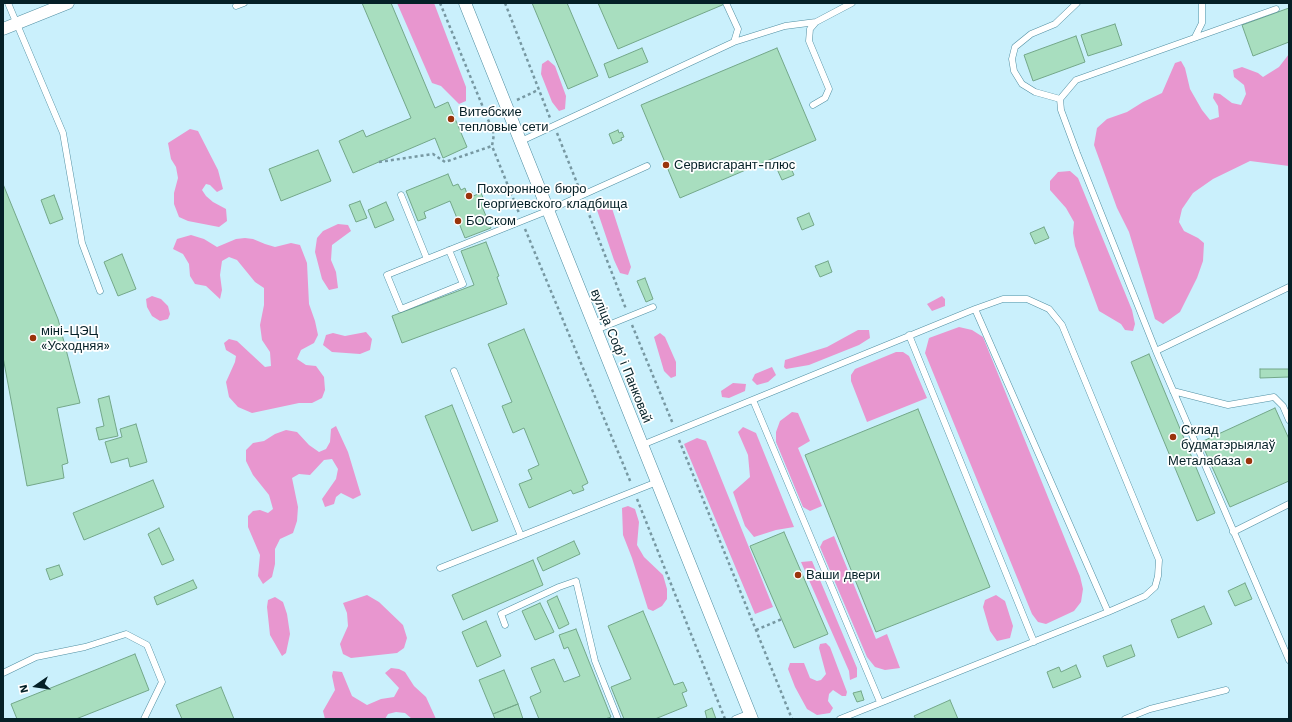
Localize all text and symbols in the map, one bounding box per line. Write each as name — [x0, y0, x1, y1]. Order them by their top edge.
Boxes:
place label: Витебские тепловые сети — [459, 104, 548, 135]
marker: Витебские тепловые сети — [446, 114, 456, 124]
place label: Сервисгарант-плюс — [674, 157, 795, 173]
marker: Сервисгарант-плюс — [661, 160, 671, 170]
place label: Похоронное бюро Георгиевского кладбища — [477, 181, 627, 212]
marker: Похоронное бюро Георгиевского кладбища — [464, 191, 474, 201]
place label: БОСком — [466, 213, 516, 229]
marker: БОСком — [453, 216, 463, 226]
street label: вуліца Софʼі Панковай — [587, 287, 655, 425]
place label: міні-ЦЭЦ «Усходняя» — [41, 323, 110, 354]
marker: міні-ЦЭЦ «Усходняя» — [28, 333, 38, 343]
place label: Склад будматэрыялаў — [1181, 422, 1275, 453]
marker: Склад будматэрыялаў — [1168, 432, 1178, 442]
place label: Металабаза — [1168, 453, 1241, 469]
marker: Металабаза — [1244, 456, 1254, 466]
place label: Ваши двери — [806, 567, 880, 583]
marker: Ваши двери — [793, 570, 803, 580]
north arrow — [16, 666, 56, 706]
text: N — [17, 683, 31, 694]

